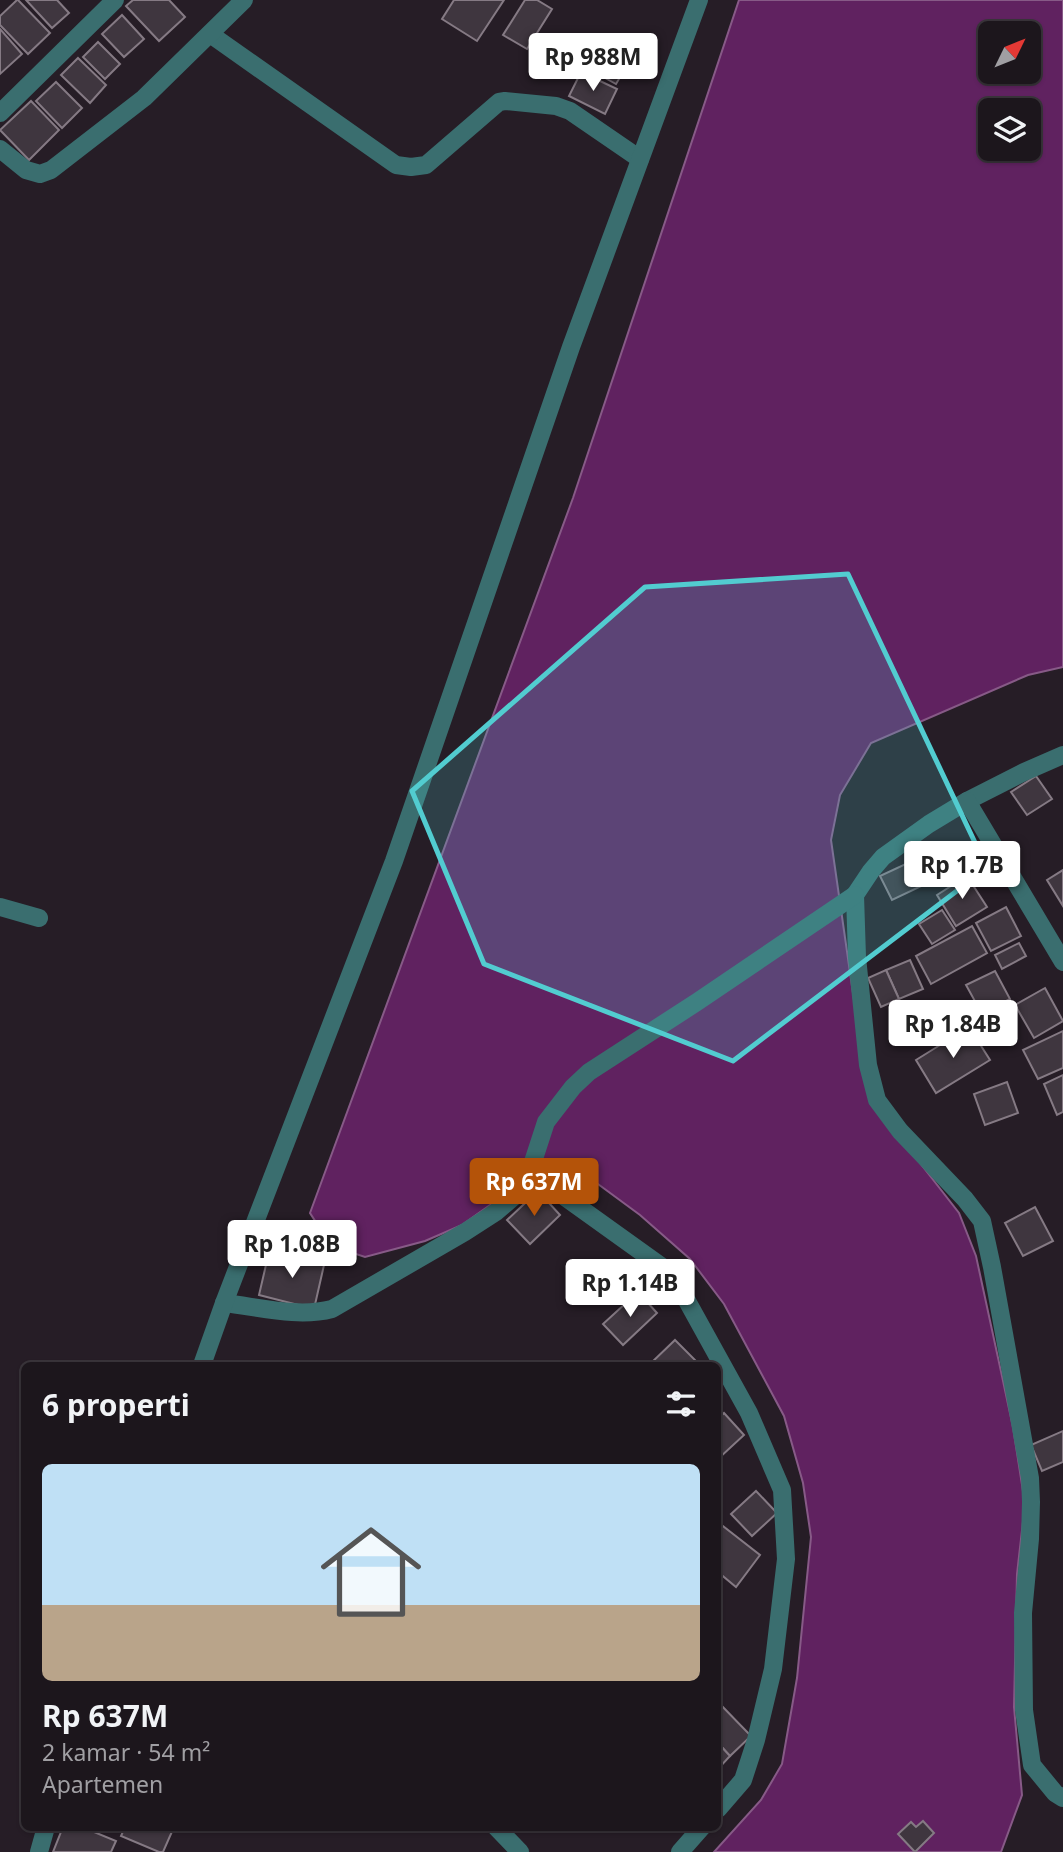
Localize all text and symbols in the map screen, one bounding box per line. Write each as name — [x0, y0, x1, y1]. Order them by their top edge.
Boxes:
north arrow — [978, 21, 1041, 84]
map controls — [978, 21, 1041, 161]
pin: Rp 988M — [528, 34, 658, 93]
text: Rp 988M — [545, 40, 641, 72]
button: layers — [978, 98, 1041, 161]
pin: Rp 1.7B — [897, 842, 1027, 901]
text: Rp 1.7B — [920, 848, 1004, 880]
pin: Rp 1.84B — [881, 1000, 1025, 1060]
text: Rp 1.84B — [905, 1007, 1001, 1039]
pin: Rp 637M — [469, 1158, 599, 1218]
text: Rp 637M — [486, 1165, 582, 1197]
pin: Rp 1.08B — [220, 1220, 364, 1280]
text: Rp 1.08B — [244, 1227, 340, 1259]
pin: Rp 1.14B — [558, 1260, 702, 1319]
text: Rp 1.14B — [582, 1266, 678, 1298]
text: 6 properti — [42, 1384, 190, 1425]
icon: filters — [662, 1385, 700, 1423]
icon: home — [308, 1509, 434, 1635]
text: Rp 637M — [42, 1695, 168, 1736]
text: 2 kamar · 54 m² — [42, 1736, 210, 1768]
text: Apartemen — [42, 1768, 163, 1800]

